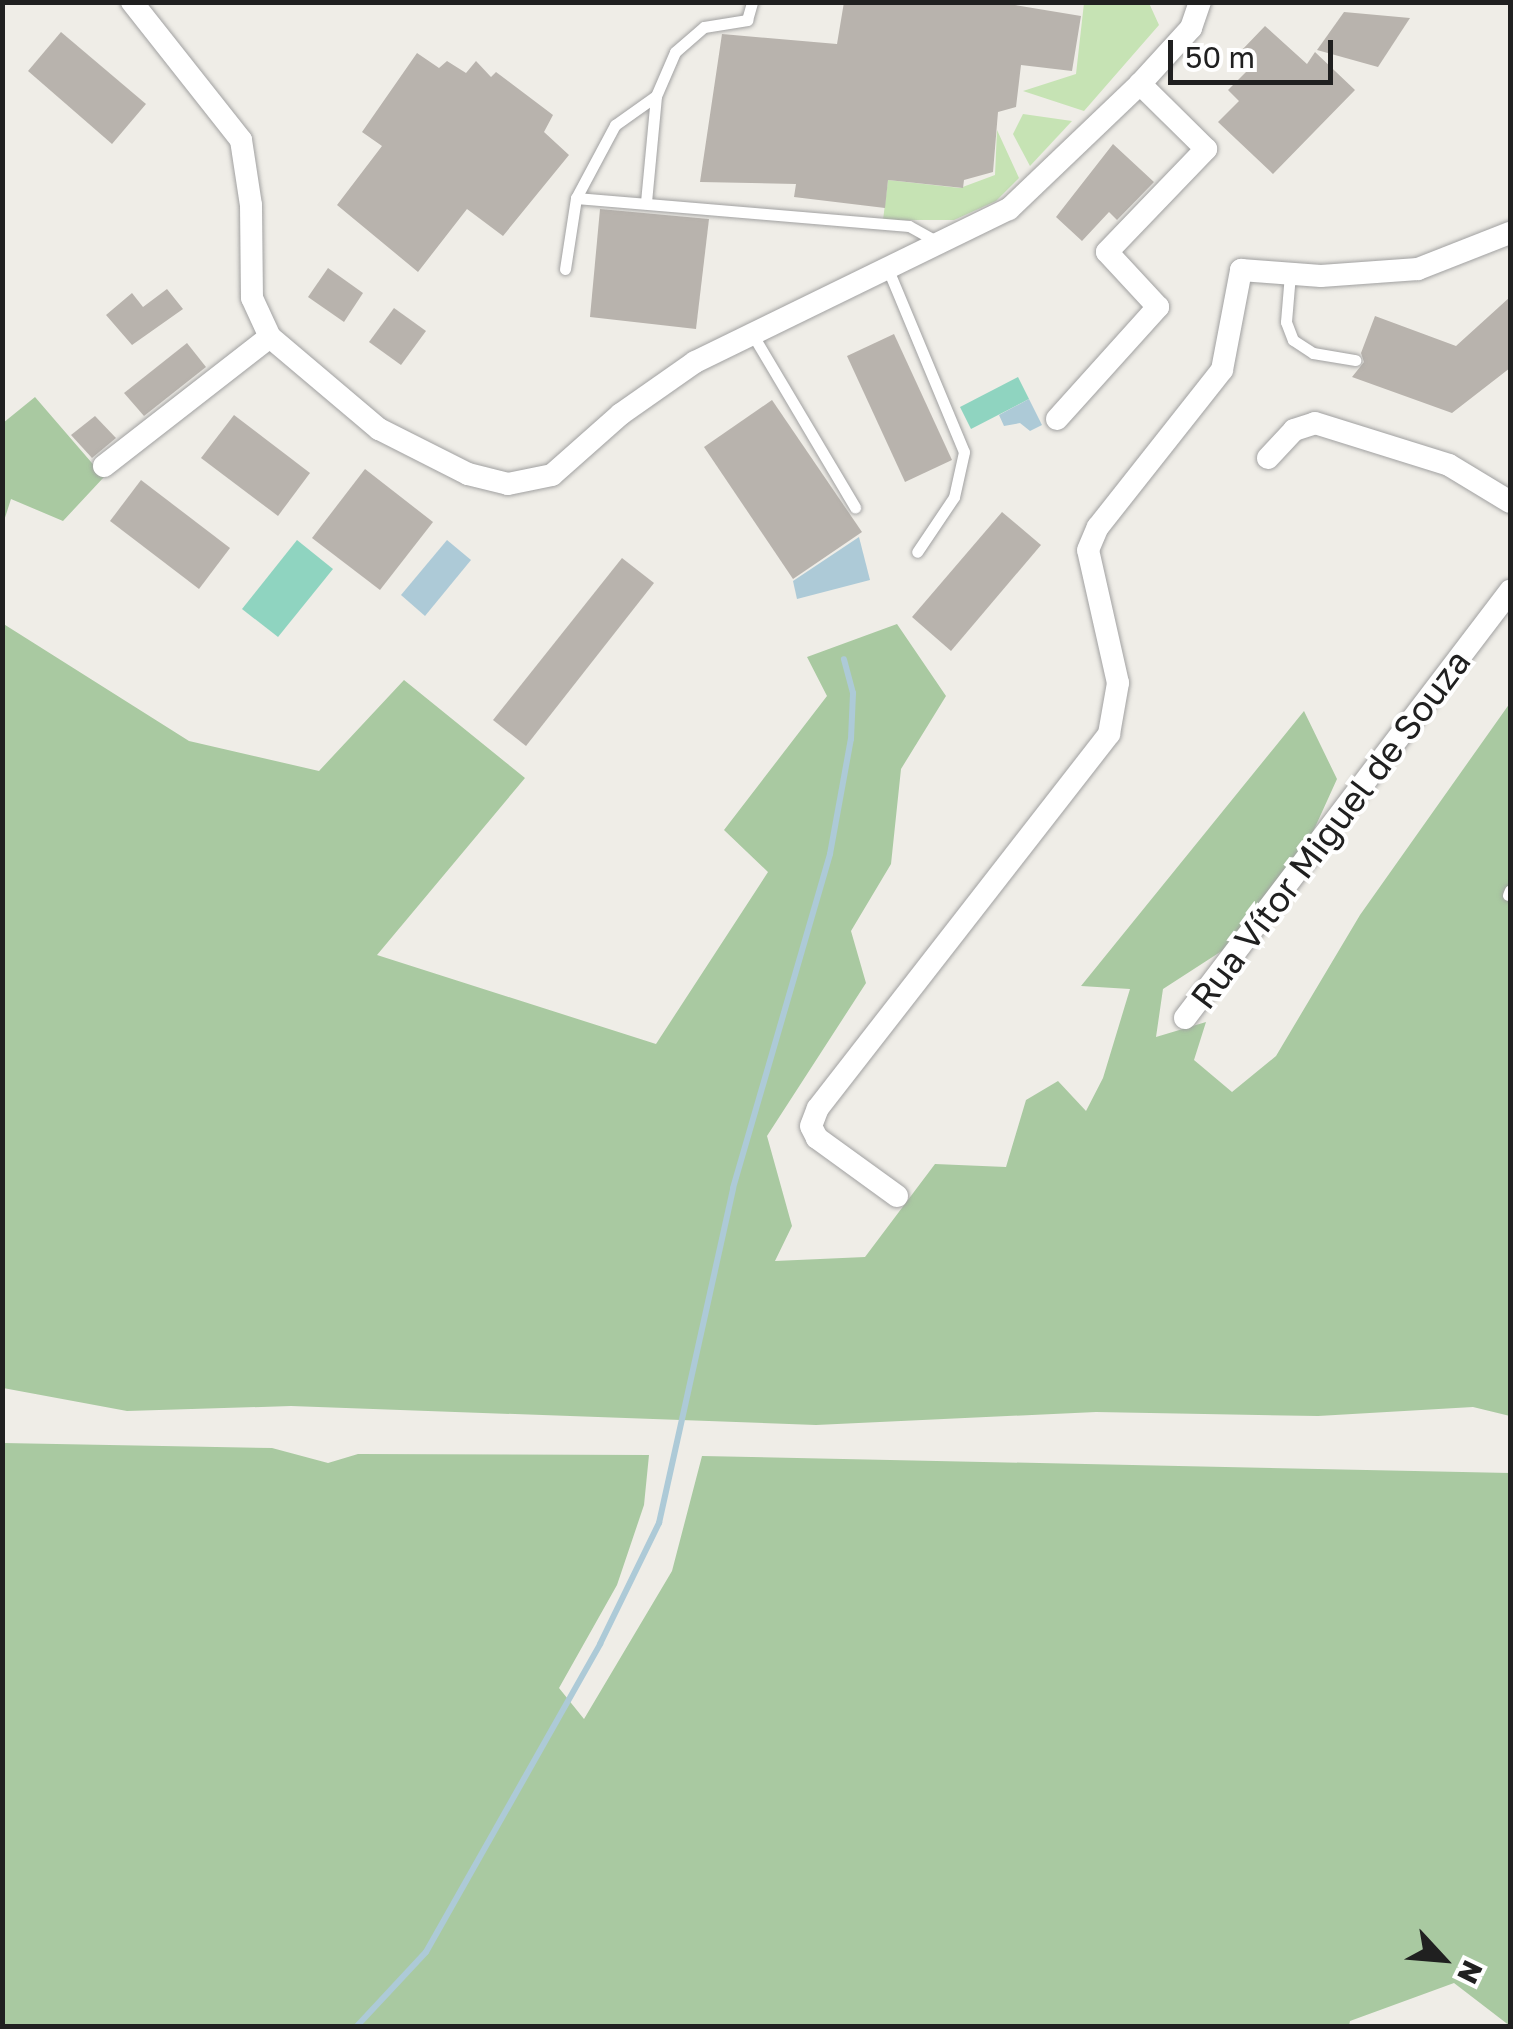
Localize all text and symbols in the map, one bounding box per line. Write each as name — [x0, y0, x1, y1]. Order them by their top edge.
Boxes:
scale bar — [1173, 20, 1338, 82]
text: 50 m — [1185, 39, 1255, 75]
street label: Rua Vítor Miguel de Souza — [1181, 641, 1479, 1017]
north arrow — [1393, 1909, 1493, 2009]
text: N — [1451, 1956, 1490, 1989]

